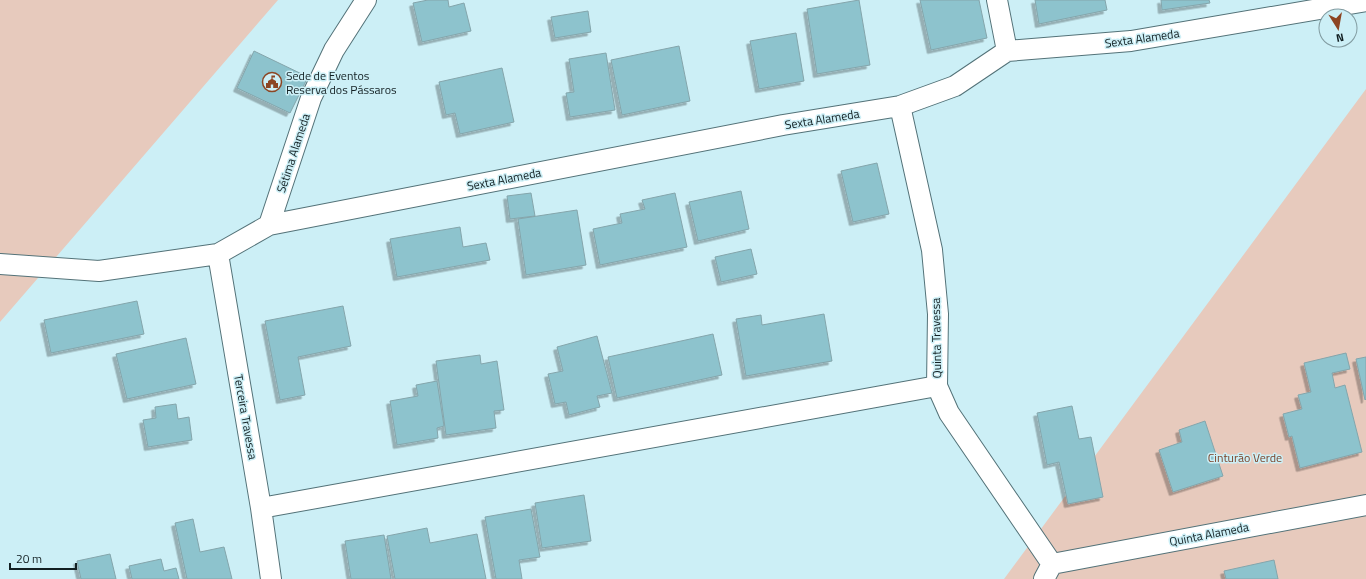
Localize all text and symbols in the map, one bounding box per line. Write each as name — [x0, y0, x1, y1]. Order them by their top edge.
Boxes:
north arrow — [1318, 8, 1358, 48]
street label: Sexta Alameda — [1103, 23, 1181, 53]
text: N — [1335, 29, 1345, 46]
place label: Sede de Eventos Reserva dos Pássaros — [286, 66, 397, 99]
public building icon: Sede de Eventos Reserva dos Pássaros — [261, 71, 283, 93]
street label: Sexta Alameda — [783, 104, 861, 134]
street label: Sétima Alameda — [271, 111, 315, 195]
street label: Sexta Alameda — [465, 162, 543, 196]
street label: Quinta Travessa — [926, 298, 946, 378]
street label: Terceira Travessa — [229, 373, 263, 461]
park label: Cinturão Verde — [1208, 448, 1282, 467]
street label: Quinta Alameda — [1168, 517, 1250, 551]
scale bar — [10, 545, 76, 571]
text: 20 m — [16, 549, 42, 568]

